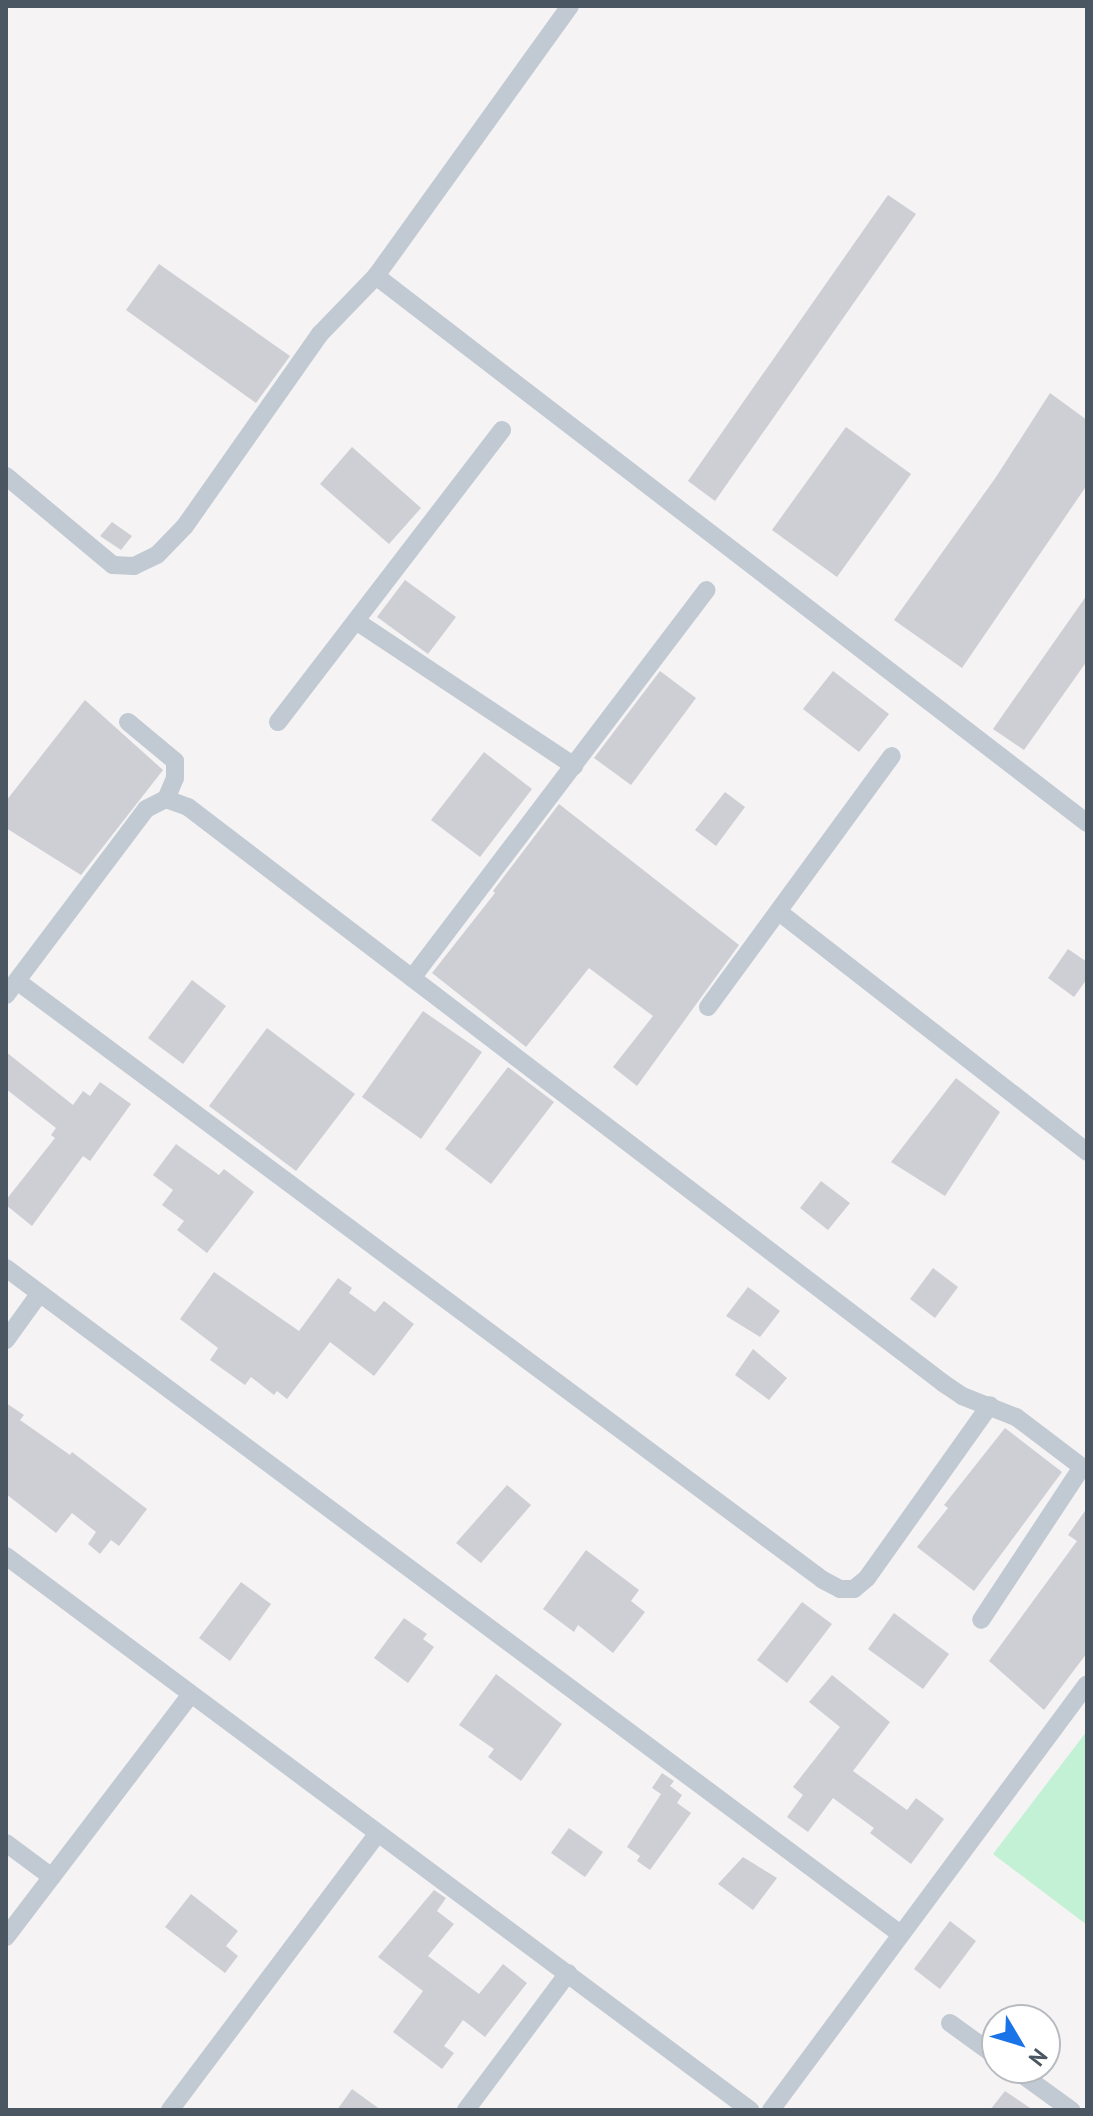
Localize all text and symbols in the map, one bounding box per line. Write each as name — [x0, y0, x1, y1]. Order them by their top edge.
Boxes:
north arrow — [981, 2004, 1061, 2084]
text: N — [1023, 2043, 1054, 2072]

